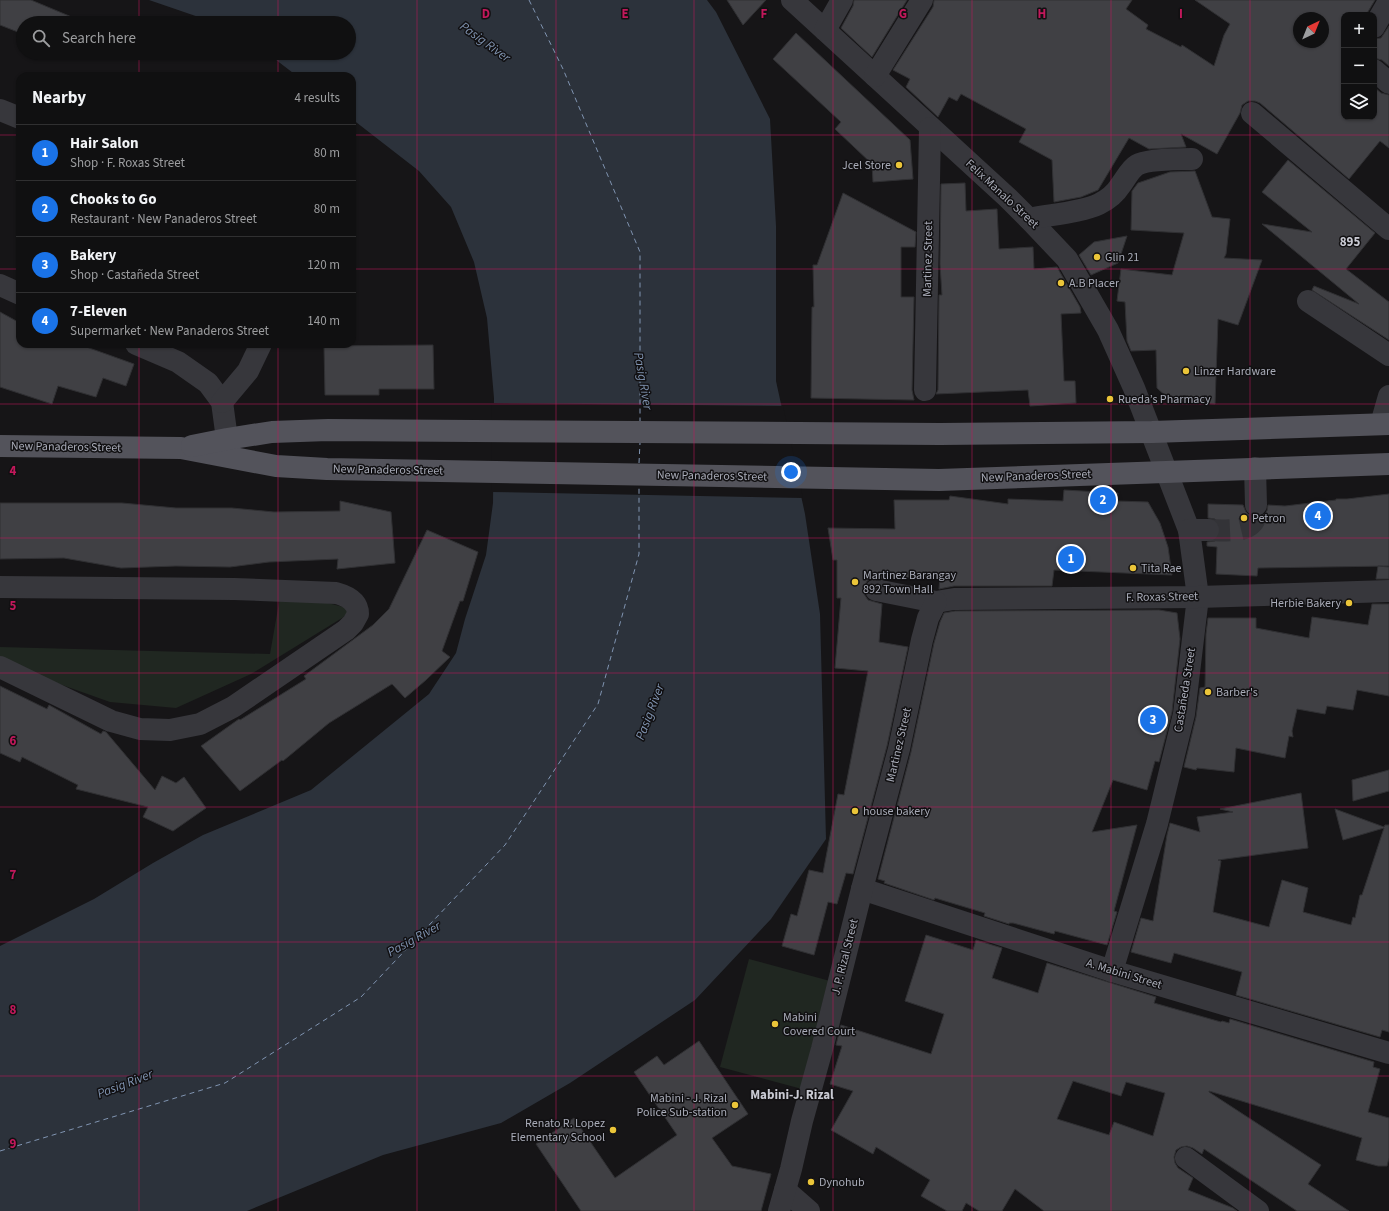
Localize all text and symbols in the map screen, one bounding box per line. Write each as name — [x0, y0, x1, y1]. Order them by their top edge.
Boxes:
text: D — [482, 5, 490, 23]
text: E — [621, 5, 629, 23]
text: F — [761, 5, 768, 23]
text: G — [899, 5, 907, 23]
text: H — [1038, 5, 1046, 23]
text: I — [1179, 5, 1183, 23]
north arrow — [1293, 12, 1329, 48]
map controls — [1341, 12, 1377, 120]
button: + — [1341, 12, 1377, 48]
search box — [16, 16, 356, 60]
water label: Pasig River — [456, 18, 514, 67]
icon: search — [30, 27, 52, 49]
text: Search here — [62, 28, 136, 49]
button: − — [1341, 48, 1377, 84]
button: layers — [1341, 84, 1377, 120]
text: Nearby — [32, 86, 86, 110]
text: 4 results — [295, 89, 340, 107]
text: Hair Salon — [70, 133, 139, 154]
text: 1 — [42, 144, 48, 162]
text: 80 m — [314, 144, 340, 162]
text: Shop · F. Roxas Street — [70, 154, 185, 172]
street label: Felix Manalo Street — [961, 155, 1043, 233]
place label: Jcel Store — [842, 157, 891, 174]
marker: Jcel Store — [894, 160, 904, 170]
text: Chooks to Go — [70, 189, 157, 210]
text: 2 — [42, 200, 48, 218]
text: 80 m — [314, 200, 340, 218]
text: Restaurant · New Panaderos Street — [70, 210, 257, 228]
street label: Martinez Street — [919, 221, 937, 297]
district label: 895 — [1340, 233, 1360, 251]
text: Bakery — [70, 245, 116, 266]
place label: Glin 21 — [1105, 249, 1139, 266]
marker: Glin 21 — [1092, 252, 1102, 262]
text: 3 — [42, 256, 48, 274]
text: 120 m — [307, 256, 340, 274]
text: Shop · Castañeda Street — [70, 266, 199, 284]
place label: A.B Placer — [1069, 275, 1120, 292]
marker: A.B Placer — [1056, 278, 1066, 288]
text: 7-Eleven — [70, 301, 127, 322]
text: 4 — [42, 312, 48, 330]
text: 140 m — [307, 312, 340, 330]
text: Supermarket · New Panaderos Street — [70, 322, 269, 340]
water label: Pasig River — [629, 351, 657, 412]
place label: Linzer Hardware — [1194, 363, 1276, 380]
marker: Linzer Hardware — [1181, 366, 1191, 376]
place label: Rueda’s Pharmacy — [1118, 391, 1211, 408]
marker: Rueda’s Pharmacy — [1105, 394, 1115, 404]
street label: New Panaderos Street — [11, 438, 121, 456]
street label: New Panaderos Street — [333, 461, 443, 479]
text: 4 — [10, 462, 17, 480]
your location — [781, 462, 801, 482]
street label: New Panaderos Street — [981, 466, 1091, 486]
street label: New Panaderos Street — [657, 467, 767, 485]
pin: 2 — [1090, 485, 1116, 515]
pin: 4 — [1305, 501, 1331, 531]
place label: Petron — [1252, 510, 1286, 527]
marker: Petron — [1239, 513, 1249, 523]
pin: 1 — [1058, 544, 1084, 574]
place label: Tita Rae — [1141, 560, 1181, 577]
marker: Tita Rae — [1128, 563, 1138, 573]
place label: Martinez Barangay 892 Town Hall — [863, 567, 956, 598]
marker: Martinez Barangay 892 Town Hall — [850, 577, 860, 587]
street label: F. Roxas Street — [1126, 588, 1198, 606]
place label: Herbie Bakery — [1270, 595, 1341, 612]
text: 5 — [10, 597, 17, 615]
marker: Herbie Bakery — [1344, 598, 1354, 608]
street label: Castañeda Street — [1170, 647, 1200, 733]
water label: Pasig River — [631, 681, 669, 743]
place label: Barber's — [1216, 684, 1258, 701]
marker: Barber's — [1203, 687, 1213, 697]
pin: 3 — [1140, 705, 1166, 735]
street label: Martinez Street — [882, 706, 916, 784]
text: 6 — [10, 732, 17, 750]
place label: house bakery — [863, 803, 931, 820]
marker: house bakery — [850, 806, 860, 816]
text: 7 — [10, 866, 17, 884]
water label: Pasig River — [384, 917, 444, 961]
street label: J. P. Rizal Street — [827, 917, 863, 997]
street label: A. Mabini Street — [1084, 954, 1164, 994]
text: 8 — [10, 1001, 17, 1019]
place label: Mabini Covered Court — [783, 1009, 855, 1040]
marker: Mabini Covered Court — [770, 1019, 780, 1029]
water label: Pasig River — [94, 1065, 156, 1103]
district label: Mabini-J. Rizal — [750, 1086, 834, 1104]
place label: Mabini - J. Rizal Police Sub-station — [636, 1090, 727, 1121]
marker: Mabini - J. Rizal Police Sub-station — [730, 1100, 740, 1110]
place label: Renato R. Lopez Elementary School — [510, 1115, 605, 1146]
marker: Renato R. Lopez Elementary School — [608, 1125, 618, 1135]
text: 9 — [10, 1135, 17, 1153]
place label: Dynohub — [819, 1174, 865, 1191]
marker: Dynohub — [806, 1177, 816, 1187]

